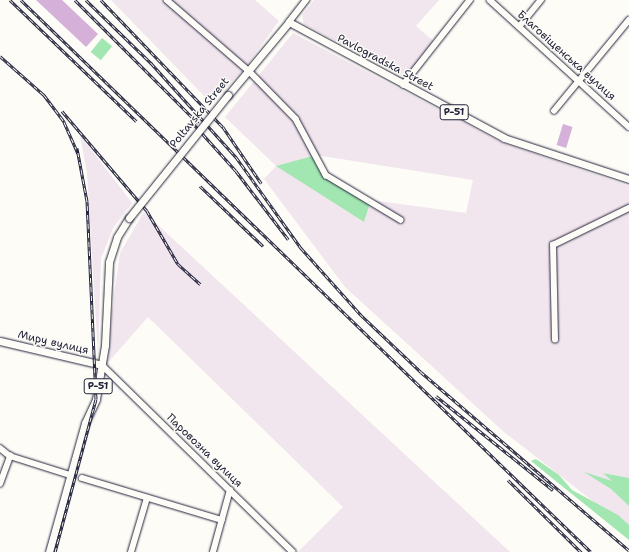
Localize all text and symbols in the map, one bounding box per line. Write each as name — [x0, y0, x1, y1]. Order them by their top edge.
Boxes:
street label: Благовіщенська вулиця — [514, 8, 618, 104]
street label: Pavlogradska Street — [335, 32, 435, 94]
street label: Poltavska Street — [168, 75, 232, 151]
road number: Р-51 — [439, 104, 469, 120]
street label: Миру вулиця — [16, 328, 90, 358]
road number: Р-51 — [83, 378, 113, 394]
street label: Паровозна вулиця — [163, 411, 245, 491]

